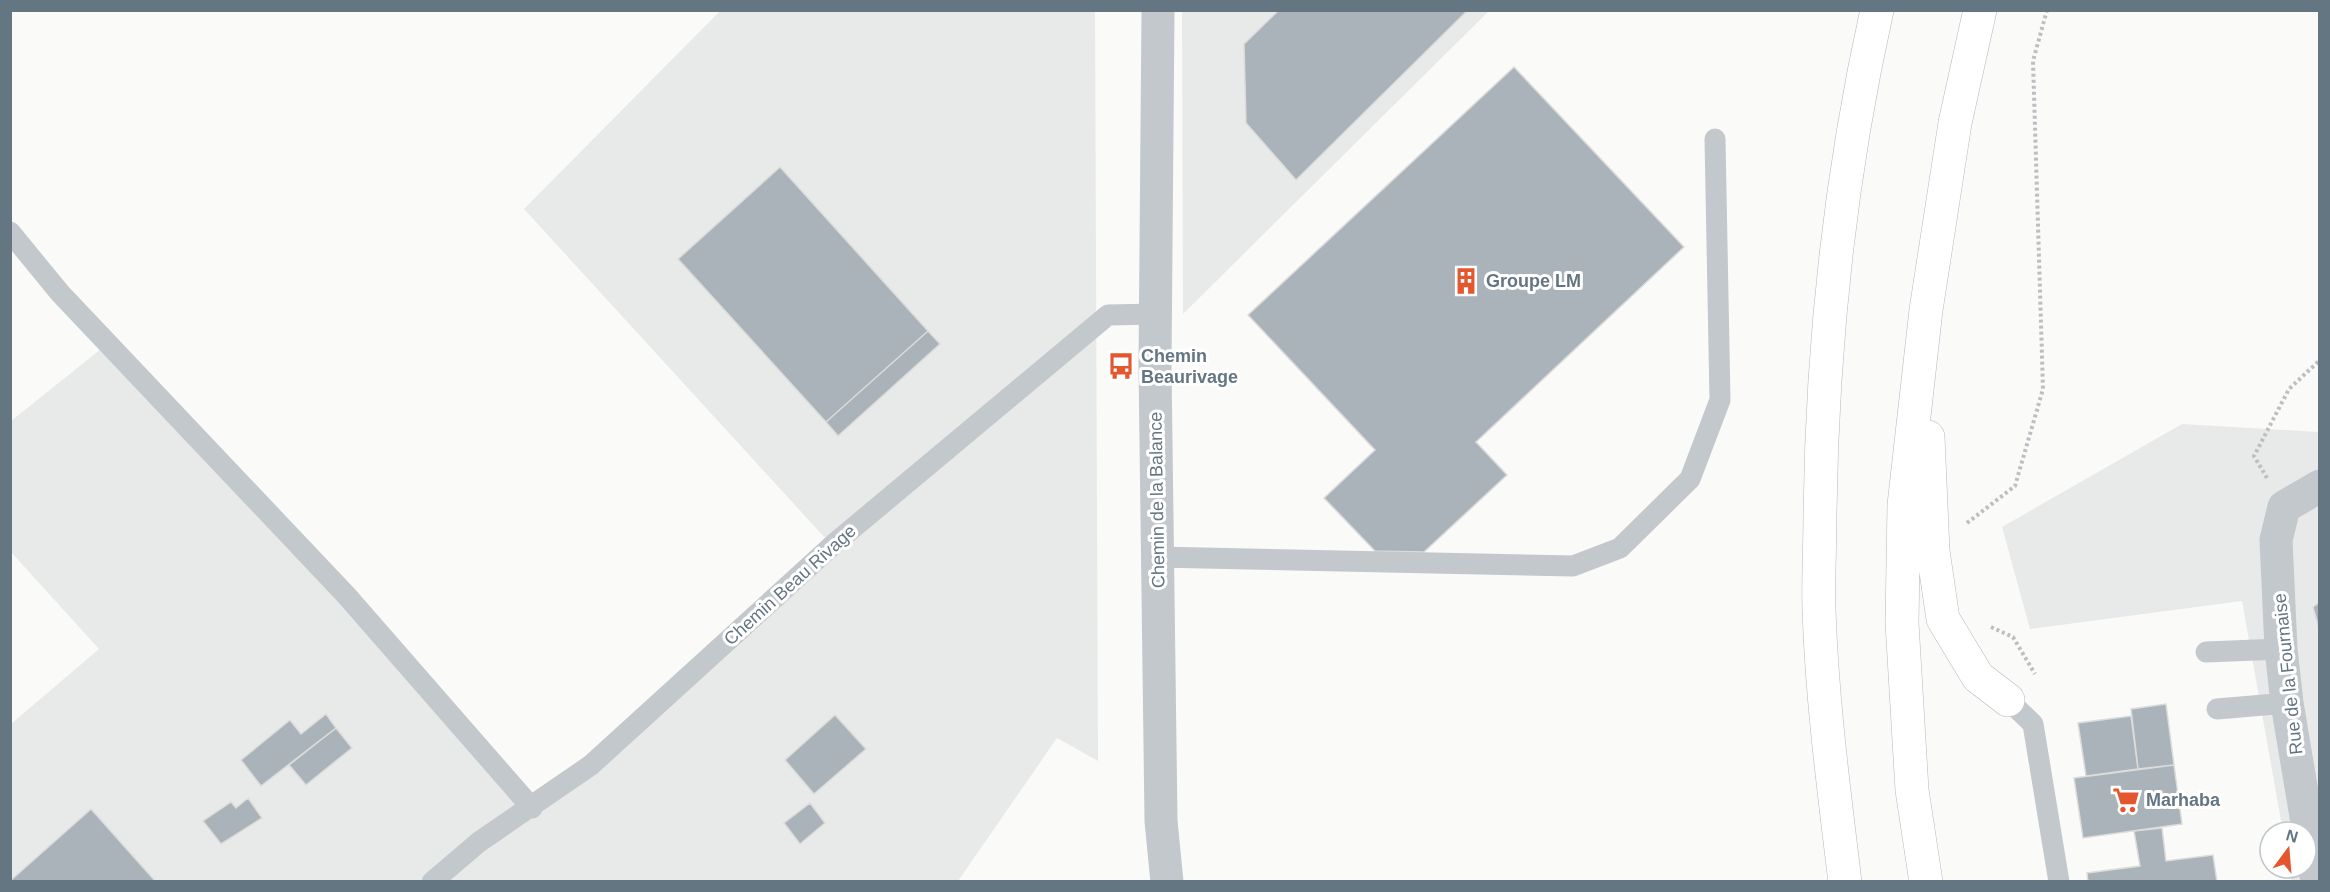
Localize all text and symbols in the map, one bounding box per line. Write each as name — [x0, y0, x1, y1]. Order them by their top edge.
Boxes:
building icon: Groupe LM — [1451, 266, 1481, 296]
place label: Groupe LM — [1486, 271, 1581, 291]
place label: Chemin Beaurivage — [1141, 346, 1238, 387]
bus stop icon: Chemin Beaurivage — [1106, 351, 1136, 381]
street label: Chemin de la Balance — [1145, 412, 1169, 588]
street label: Chemin Beau Rivage — [720, 521, 860, 649]
street label: Rue de la Fournaise — [2270, 592, 2306, 756]
supermarket icon: Marhaba — [2111, 785, 2141, 815]
place label: Marhaba — [2146, 790, 2221, 810]
north arrow — [2258, 820, 2318, 880]
text: N — [2284, 826, 2300, 846]

